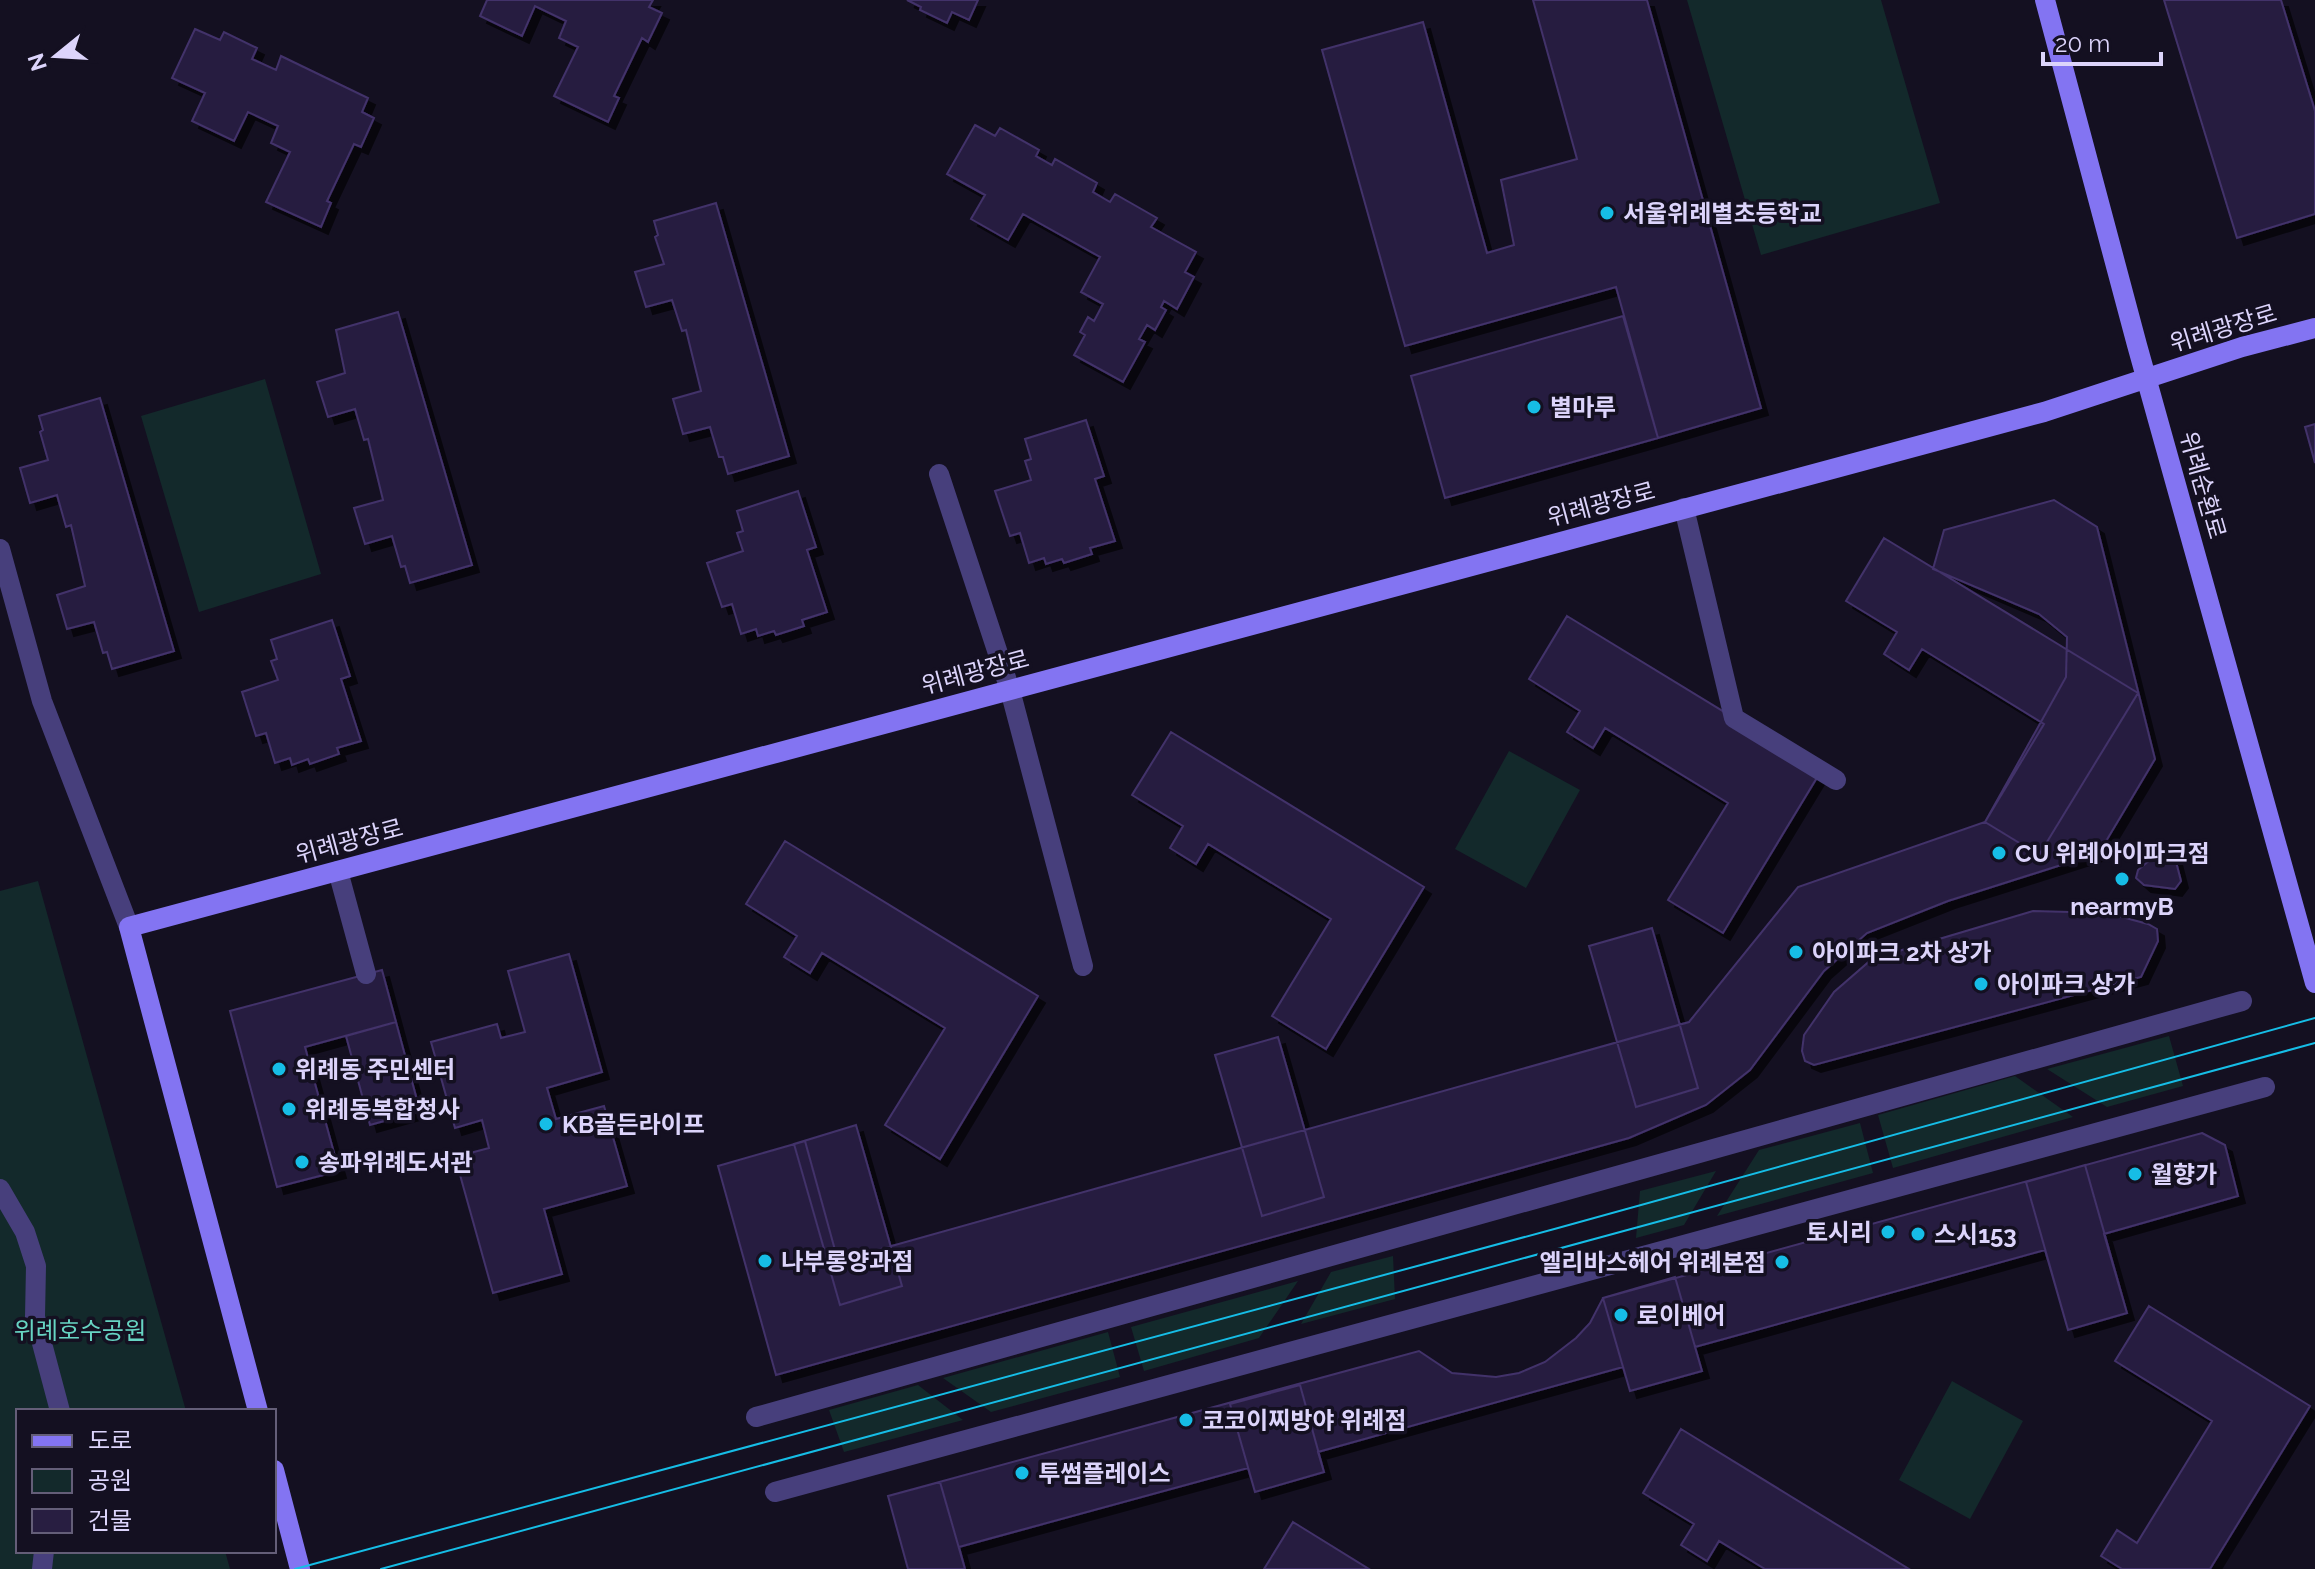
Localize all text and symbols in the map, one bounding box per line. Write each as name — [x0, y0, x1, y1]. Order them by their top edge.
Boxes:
north arrow — [16, 16, 96, 96]
scale bar — [2043, 16, 2161, 66]
text: 20 m — [2055, 29, 2110, 58]
text: N — [22, 50, 52, 74]
place label: 서울위례별초등학교 — [1623, 199, 1822, 228]
marker: 서울위례별초등학교 — [1598, 204, 1616, 222]
street label: 위례광장로 — [2166, 298, 2280, 358]
place label: 별마루 — [1550, 393, 1616, 422]
marker: 별마루 — [1525, 398, 1543, 416]
street label: 위례순환로 — [2174, 428, 2232, 542]
street label: 위례광장로 — [1544, 476, 1658, 532]
street label: 위례광장로 — [918, 644, 1032, 700]
street label: 위례광장로 — [292, 813, 406, 869]
place label: CU 위례아이파크점 — [2015, 839, 2210, 868]
marker: CU 위례아이파크점 — [1990, 844, 2008, 862]
marker: nearmyB — [2113, 870, 2131, 888]
place label: nearmyB — [2070, 892, 2174, 921]
place label: 아이파크 2차 상가 — [1812, 938, 1992, 967]
marker: 아이파크 2차 상가 — [1787, 943, 1805, 961]
place label: 아이파크 상가 — [1997, 970, 2135, 999]
marker: 아이파크 상가 — [1972, 975, 1990, 993]
place label: 위례동 주민센터 — [295, 1055, 455, 1084]
marker: 위례동 주민센터 — [270, 1060, 288, 1078]
place label: 위례동복합청사 — [305, 1095, 460, 1124]
marker: 위례동복합청사 — [280, 1100, 298, 1118]
place label: KB골든라이프 — [562, 1110, 705, 1139]
marker: KB골든라이프 — [537, 1115, 555, 1133]
place label: 송파위례도서관 — [318, 1148, 473, 1177]
marker: 송파위례도서관 — [293, 1153, 311, 1171]
place label: 월향가 — [2151, 1160, 2217, 1189]
marker: 월향가 — [2126, 1165, 2144, 1183]
place label: 토시리 — [1806, 1218, 1872, 1247]
place label: 스시153 — [1934, 1220, 2017, 1249]
marker: 토시리 — [1879, 1223, 1897, 1241]
marker: 스시153 — [1909, 1225, 1927, 1243]
place label: 나부롱양과점 — [781, 1247, 913, 1276]
place label: 엘리바스헤어 위례본점 — [1539, 1248, 1766, 1277]
marker: 나부롱양과점 — [756, 1252, 774, 1270]
marker: 엘리바스헤어 위례본점 — [1773, 1253, 1791, 1271]
place label: 로이베어 — [1637, 1301, 1725, 1330]
marker: 로이베어 — [1612, 1306, 1630, 1324]
park label: 위례호수공원 — [14, 1316, 146, 1345]
place label: 코코이찌방야 위례점 — [1202, 1406, 1406, 1435]
legend — [16, 1409, 276, 1553]
marker: 코코이찌방야 위례점 — [1177, 1411, 1195, 1429]
text: 도로 — [88, 1426, 132, 1455]
place label: 투썸플레이스 — [1038, 1459, 1170, 1488]
marker: 투썸플레이스 — [1013, 1464, 1031, 1482]
text: 공원 — [88, 1466, 132, 1495]
text: 건물 — [88, 1506, 132, 1535]

